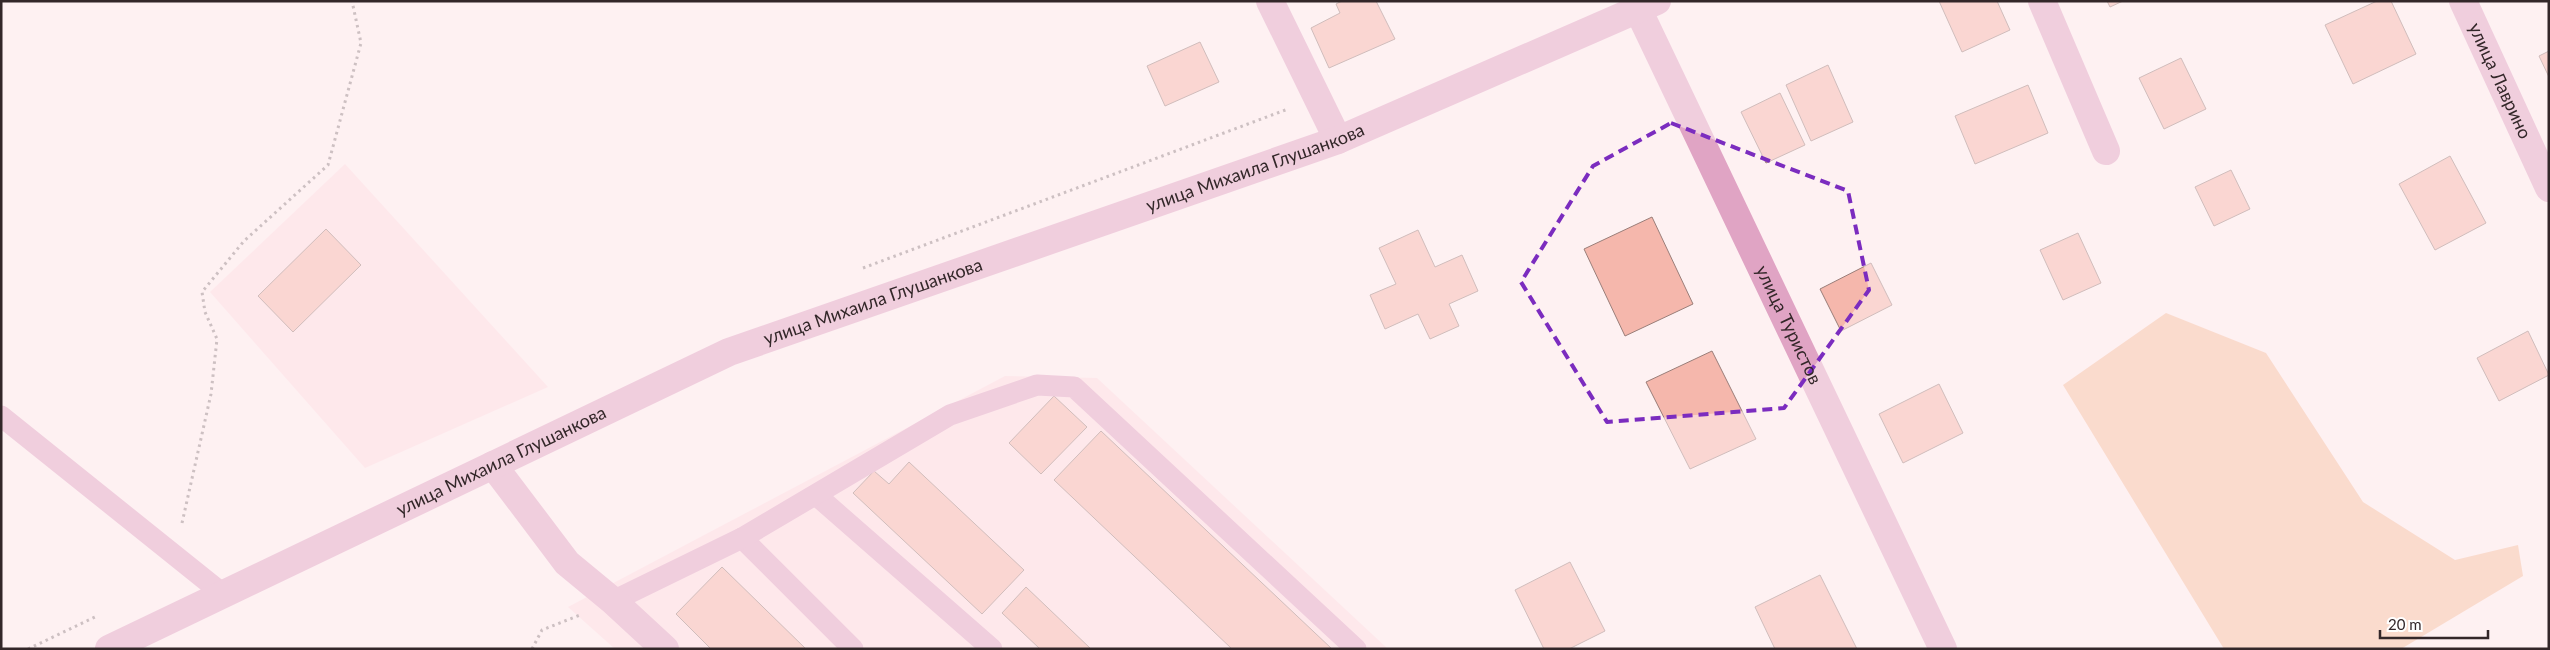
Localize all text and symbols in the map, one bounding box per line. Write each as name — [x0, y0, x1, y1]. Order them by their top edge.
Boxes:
street label: улица Лаврино — [2465, 19, 2537, 142]
street label: улица Михаила Глушанкова — [1143, 118, 1367, 216]
street label: улица Михаила Глушанкова — [760, 253, 985, 349]
street label: улица Туристов — [1752, 262, 1827, 388]
street label: улица Михаила Глушанкова — [392, 401, 609, 520]
scale bar — [2380, 608, 2488, 640]
text: 20 m — [2388, 615, 2422, 633]

